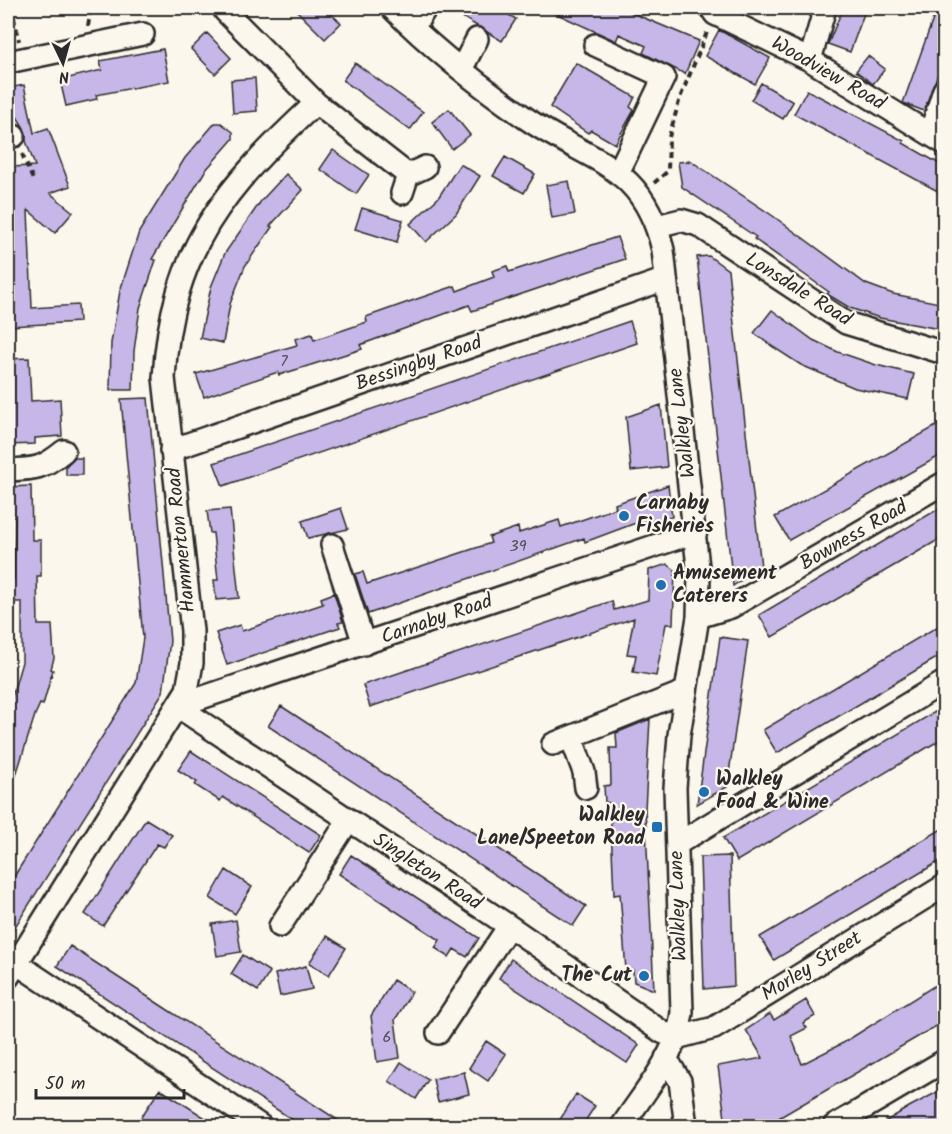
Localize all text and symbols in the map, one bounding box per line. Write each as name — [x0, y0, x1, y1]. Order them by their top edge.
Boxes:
street label: Woodview Road — [765, 28, 892, 120]
north arrow — [33, 33, 93, 93]
text: N — [58, 64, 70, 89]
street label: Lonsdale Road — [738, 244, 858, 336]
street label: Bessingby Road — [352, 327, 487, 401]
house number: 7 — [280, 349, 288, 374]
street label: Walkley Lane — [660, 366, 706, 480]
street label: Hammerton Road — [158, 465, 206, 614]
place label: Carnaby Fisheries — [636, 488, 715, 543]
street label: Bowness Road — [794, 492, 915, 580]
marker: Carnaby Fisheries — [617, 509, 631, 523]
house number: 39 — [510, 534, 527, 559]
place label: Amusement Caterers — [673, 558, 778, 613]
marker: Amusement Caterers — [654, 578, 668, 592]
street label: Carnaby Road — [377, 586, 498, 654]
place label: Walkley Food & Wine — [716, 764, 829, 819]
marker: Walkley Food & Wine — [697, 785, 711, 799]
place label: Walkley Lane/Speeton Road — [477, 800, 646, 855]
marker: Walkley Lane/Speeton Road — [650, 820, 664, 834]
street label: Singleton Road — [366, 825, 489, 920]
street label: Walkley Lane — [661, 850, 697, 962]
street label: Morley Street — [755, 923, 869, 1011]
place label: The Cut — [561, 960, 633, 992]
marker: The Cut — [637, 969, 651, 983]
house number: 6 — [383, 1025, 391, 1050]
scale bar — [36, 1062, 184, 1100]
text: 50 m — [45, 1070, 85, 1099]

